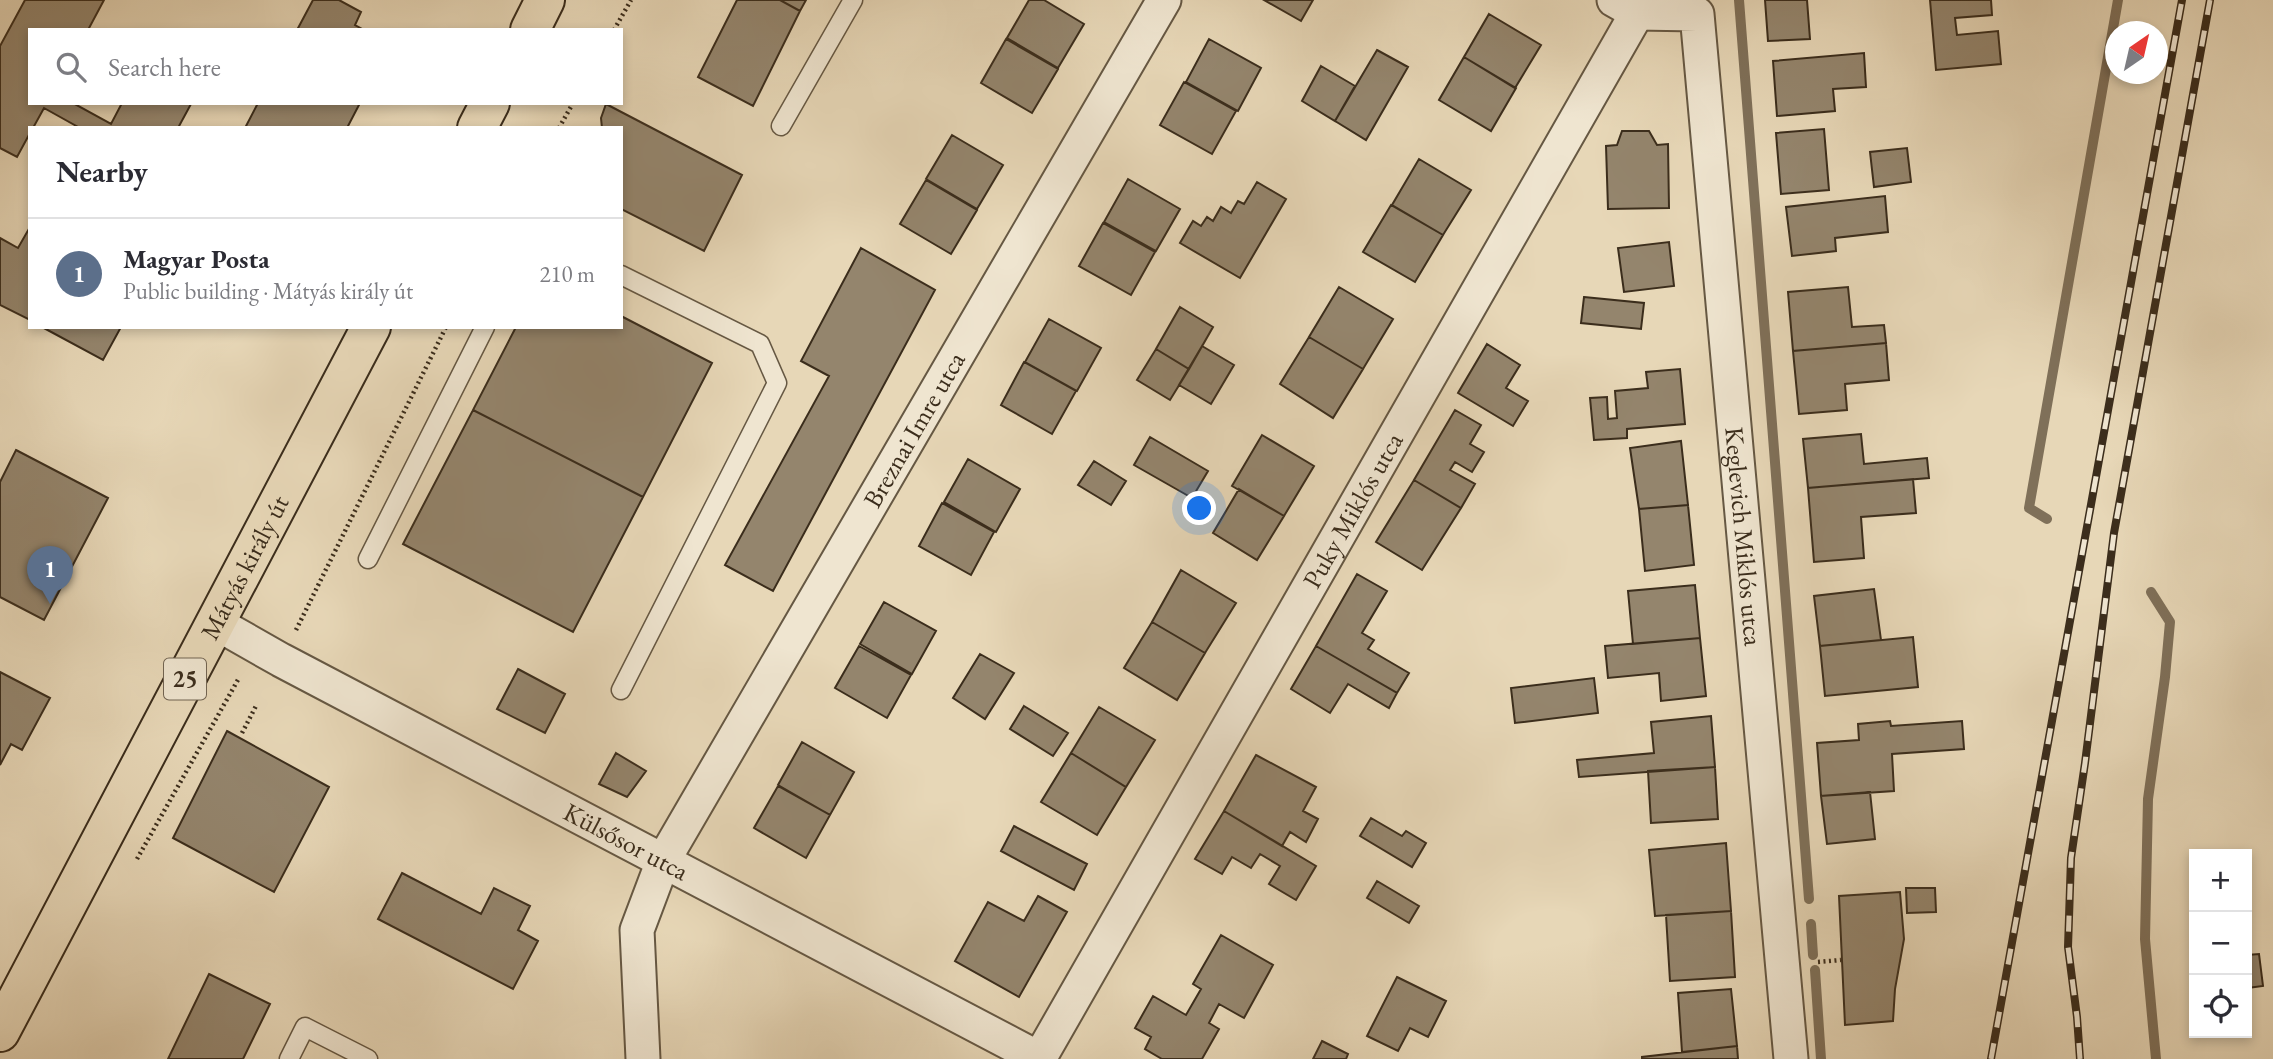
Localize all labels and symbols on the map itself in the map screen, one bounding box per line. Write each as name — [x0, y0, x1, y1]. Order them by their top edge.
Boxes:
north arrow — [2105, 21, 2168, 84]
street label: Breznai Imre utca — [855, 345, 973, 514]
street label: Puky Miklós utca — [1295, 426, 1411, 594]
street label: Keglevich Miklós utca — [1717, 426, 1771, 648]
street label: Mátyás király út — [192, 489, 297, 646]
your location — [1182, 491, 1216, 525]
pin: 1 — [27, 546, 73, 604]
road number: 25 — [164, 658, 206, 700]
street label: Külsősor utca — [558, 795, 695, 889]

